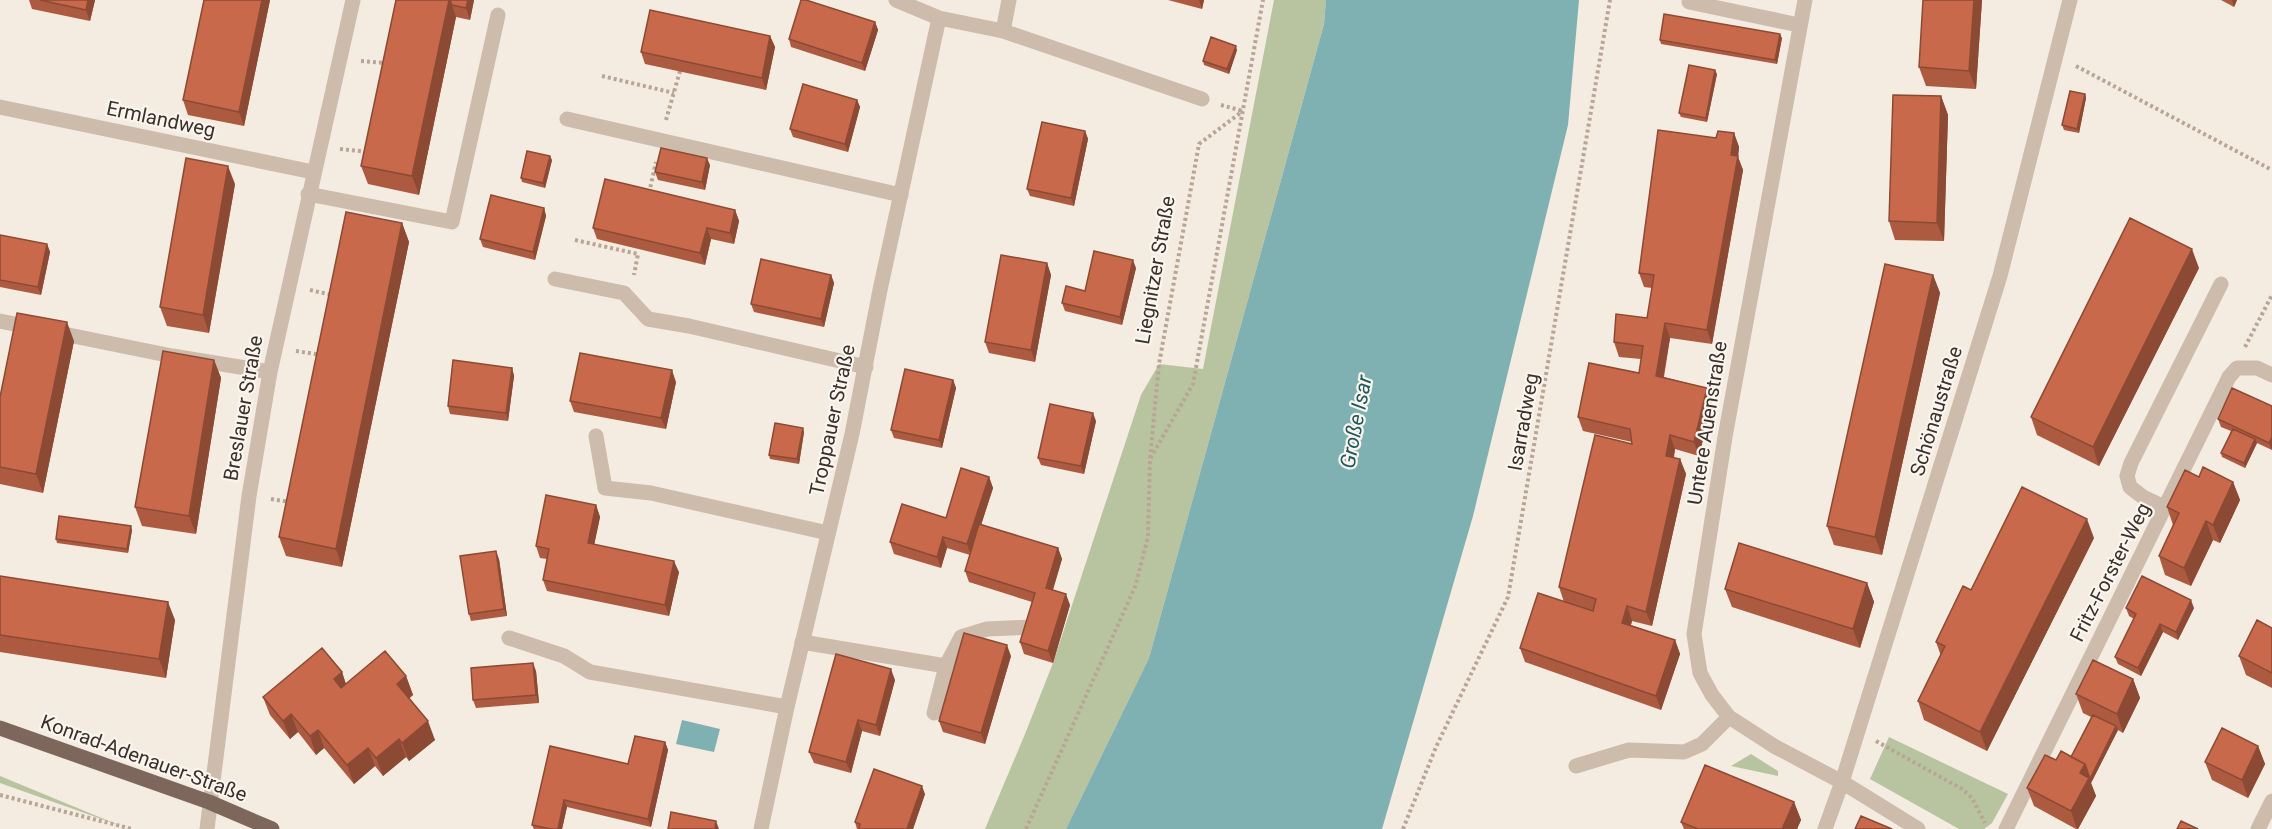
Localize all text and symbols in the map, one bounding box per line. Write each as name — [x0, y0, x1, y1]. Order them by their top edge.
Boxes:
street label: Ermlandweg — [104, 96, 218, 142]
street label: Liegnitzer Straße — [1130, 194, 1180, 346]
street label: Breslauer Straße — [218, 333, 268, 483]
street label: Untere Auenstraße — [1682, 339, 1732, 507]
street label: Troppauer Straße — [804, 342, 860, 498]
street label: Schönaustraße — [1905, 343, 1967, 479]
street label: Isarradweg — [1503, 371, 1543, 473]
water label: Große Isar — [1335, 372, 1377, 471]
street label: Fritz-Forster-Weg — [2065, 499, 2155, 645]
street label: Konrad-Adenauer-Straße — [38, 709, 250, 807]

